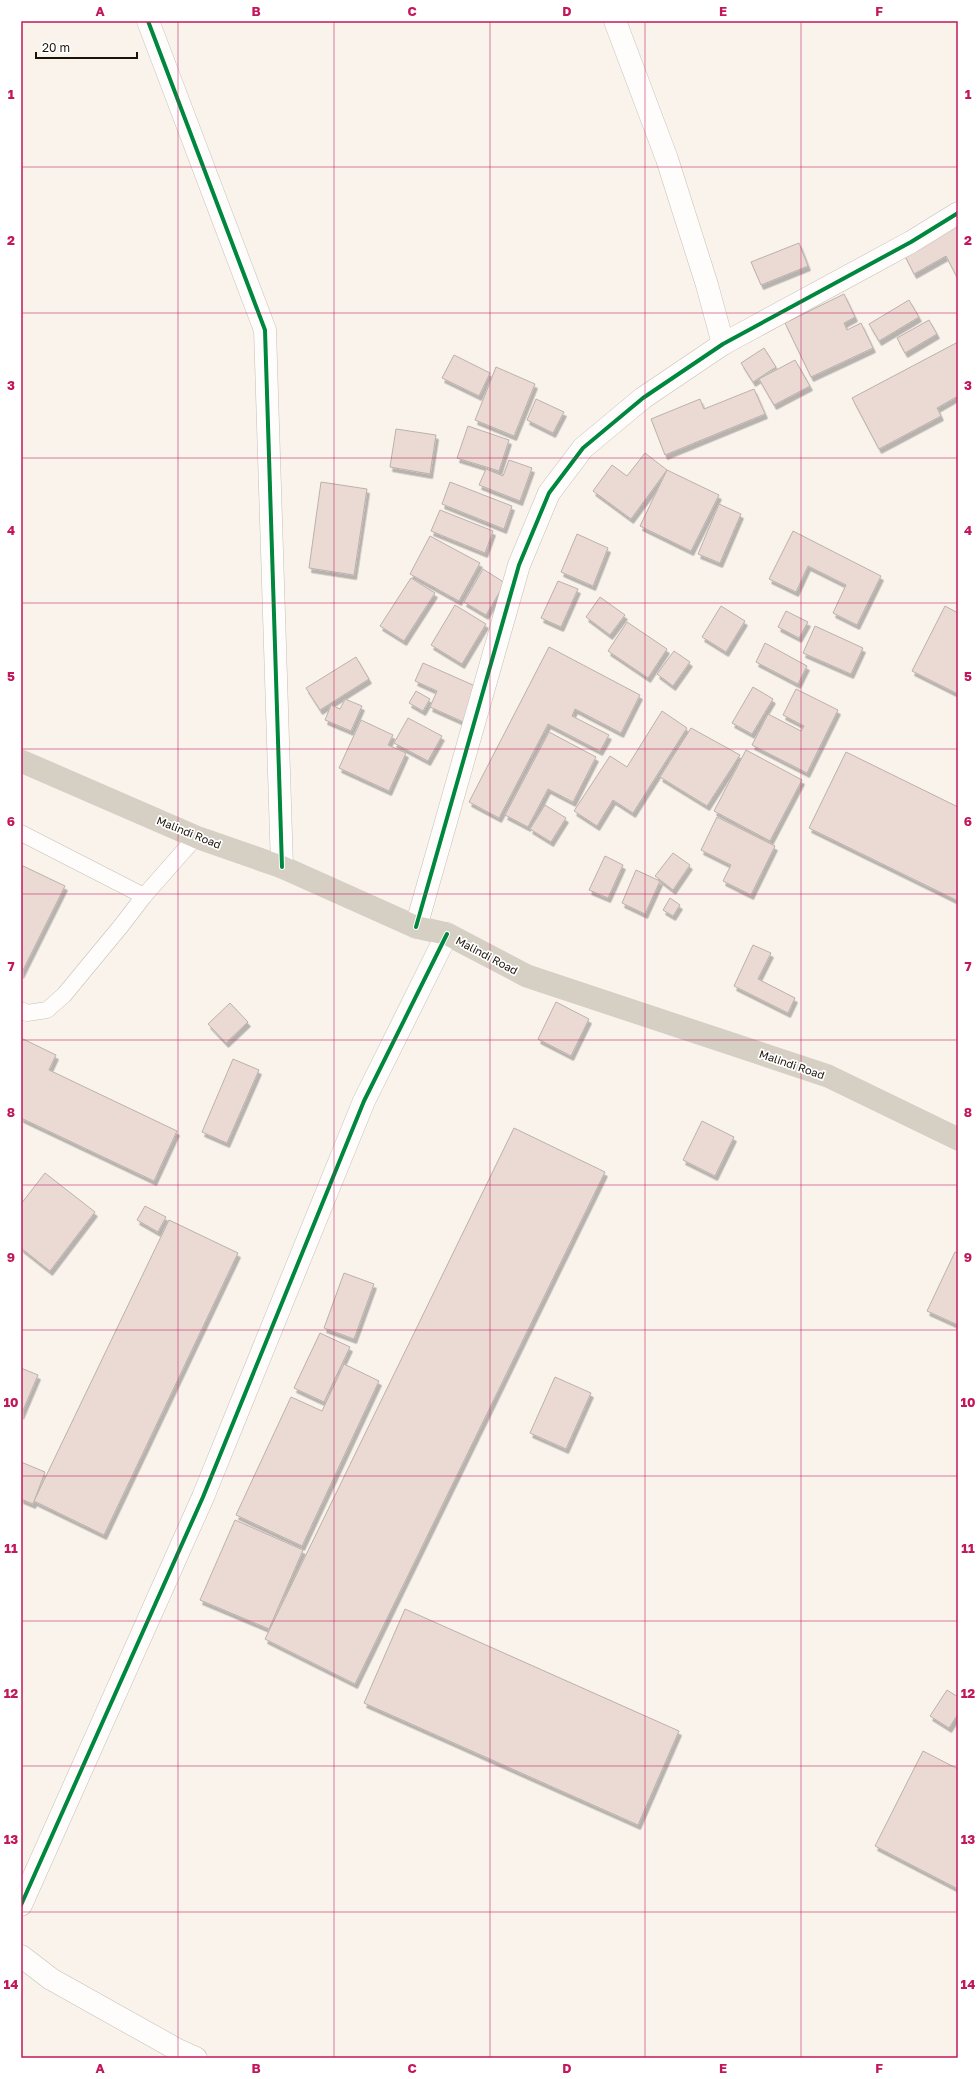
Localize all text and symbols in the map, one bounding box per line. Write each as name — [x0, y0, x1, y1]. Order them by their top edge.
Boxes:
text: A — [95, 3, 105, 19]
text: B — [251, 3, 261, 19]
text: C — [407, 3, 417, 19]
text: D — [562, 3, 572, 19]
text: E — [719, 3, 727, 19]
text: F — [875, 3, 883, 19]
scale bar — [36, 34, 137, 60]
text: 20 m — [42, 40, 70, 55]
text: 1 — [8, 86, 15, 102]
text: 1 — [965, 86, 972, 102]
text: 2 — [7, 232, 15, 248]
text: 2 — [964, 232, 972, 248]
text: 3 — [7, 377, 15, 393]
text: 3 — [964, 377, 972, 393]
text: 4 — [7, 522, 15, 538]
text: 4 — [964, 522, 972, 538]
text: 5 — [7, 668, 15, 684]
text: 5 — [964, 668, 972, 684]
text: 6 — [7, 813, 15, 829]
street label: Malindi Road — [155, 813, 223, 851]
text: 6 — [964, 813, 972, 829]
street label: Malindi Road — [454, 933, 520, 977]
text: 7 — [7, 958, 15, 974]
text: 7 — [964, 958, 972, 974]
street label: Malindi Road — [758, 1047, 826, 1081]
text: 8 — [7, 1104, 15, 1120]
text: 8 — [964, 1104, 972, 1120]
text: 9 — [7, 1249, 15, 1265]
text: 9 — [964, 1249, 972, 1265]
text: 10 — [3, 1394, 19, 1410]
text: 10 — [960, 1394, 976, 1410]
text: 11 — [4, 1540, 18, 1556]
text: 11 — [961, 1540, 975, 1556]
text: 12 — [4, 1685, 18, 1701]
text: 12 — [961, 1685, 975, 1701]
text: 13 — [4, 1831, 18, 1847]
text: 13 — [961, 1831, 975, 1847]
text: 14 — [4, 1976, 18, 1992]
text: 14 — [961, 1976, 975, 1992]
text: A — [95, 2060, 105, 2076]
text: B — [251, 2060, 261, 2076]
text: C — [407, 2060, 417, 2076]
text: D — [562, 2060, 572, 2076]
text: E — [719, 2060, 727, 2076]
text: F — [875, 2060, 883, 2076]

